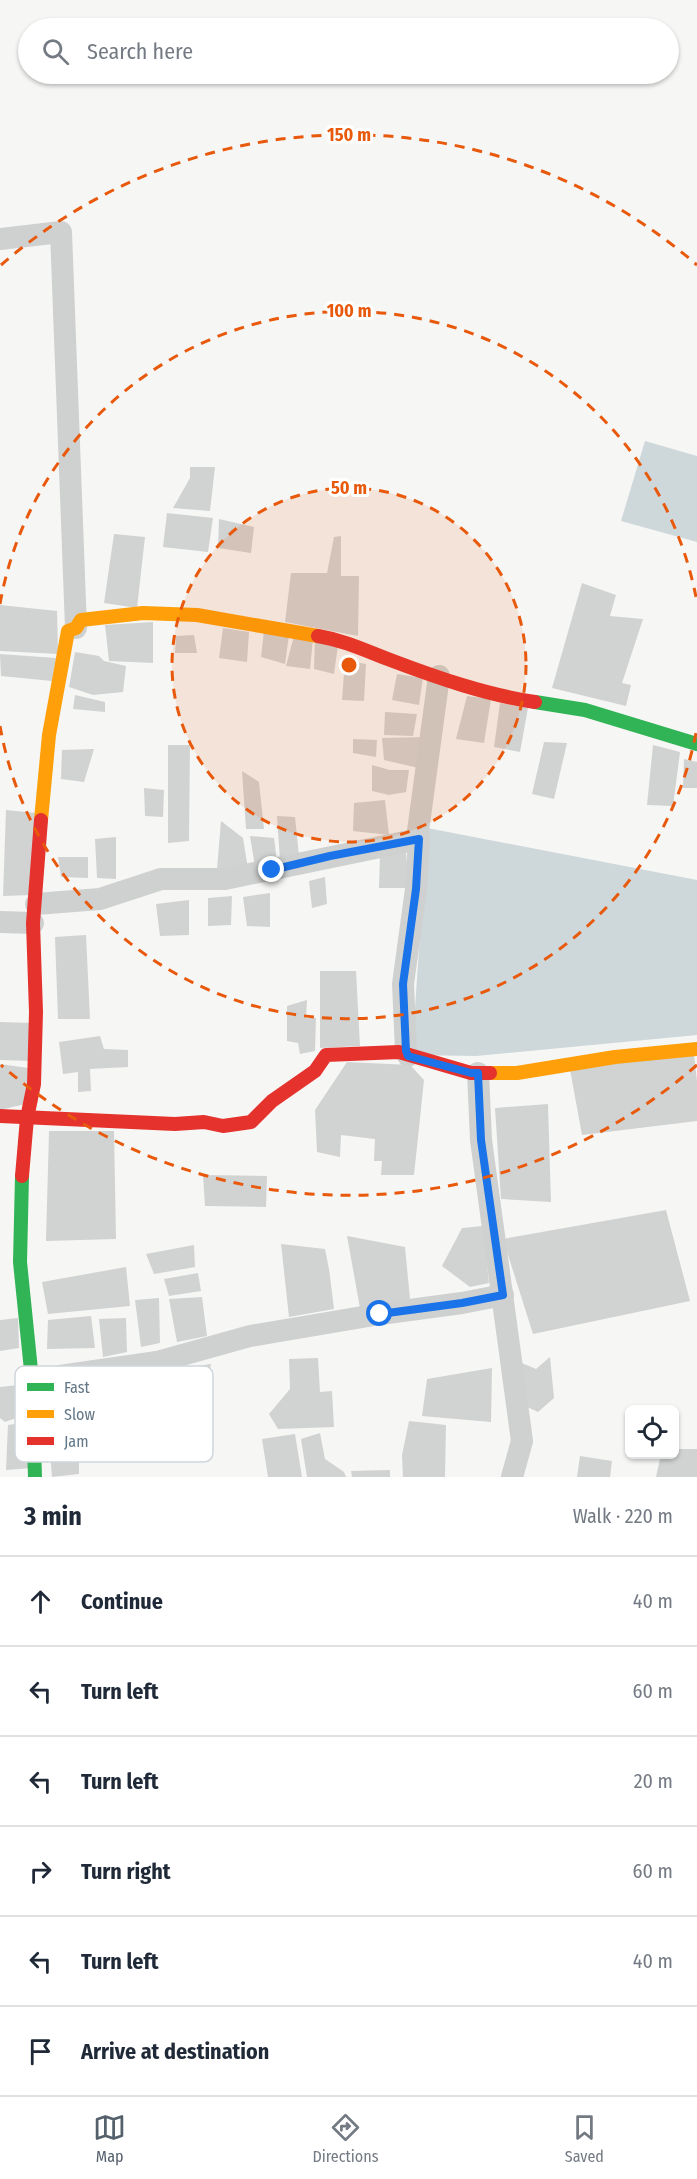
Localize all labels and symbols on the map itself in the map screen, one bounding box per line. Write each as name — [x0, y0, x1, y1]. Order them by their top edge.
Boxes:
text: 150 m — [327, 124, 371, 146]
text: 100 m — [327, 300, 371, 322]
text: 50 m — [331, 477, 367, 499]
centre of rings — [339, 655, 359, 675]
route end — [258, 856, 284, 882]
route start — [366, 1300, 392, 1326]
legend — [15, 1366, 213, 1462]
text: Fast — [64, 1378, 91, 1397]
text: Slow — [64, 1405, 95, 1424]
text: Jam — [64, 1432, 89, 1451]

